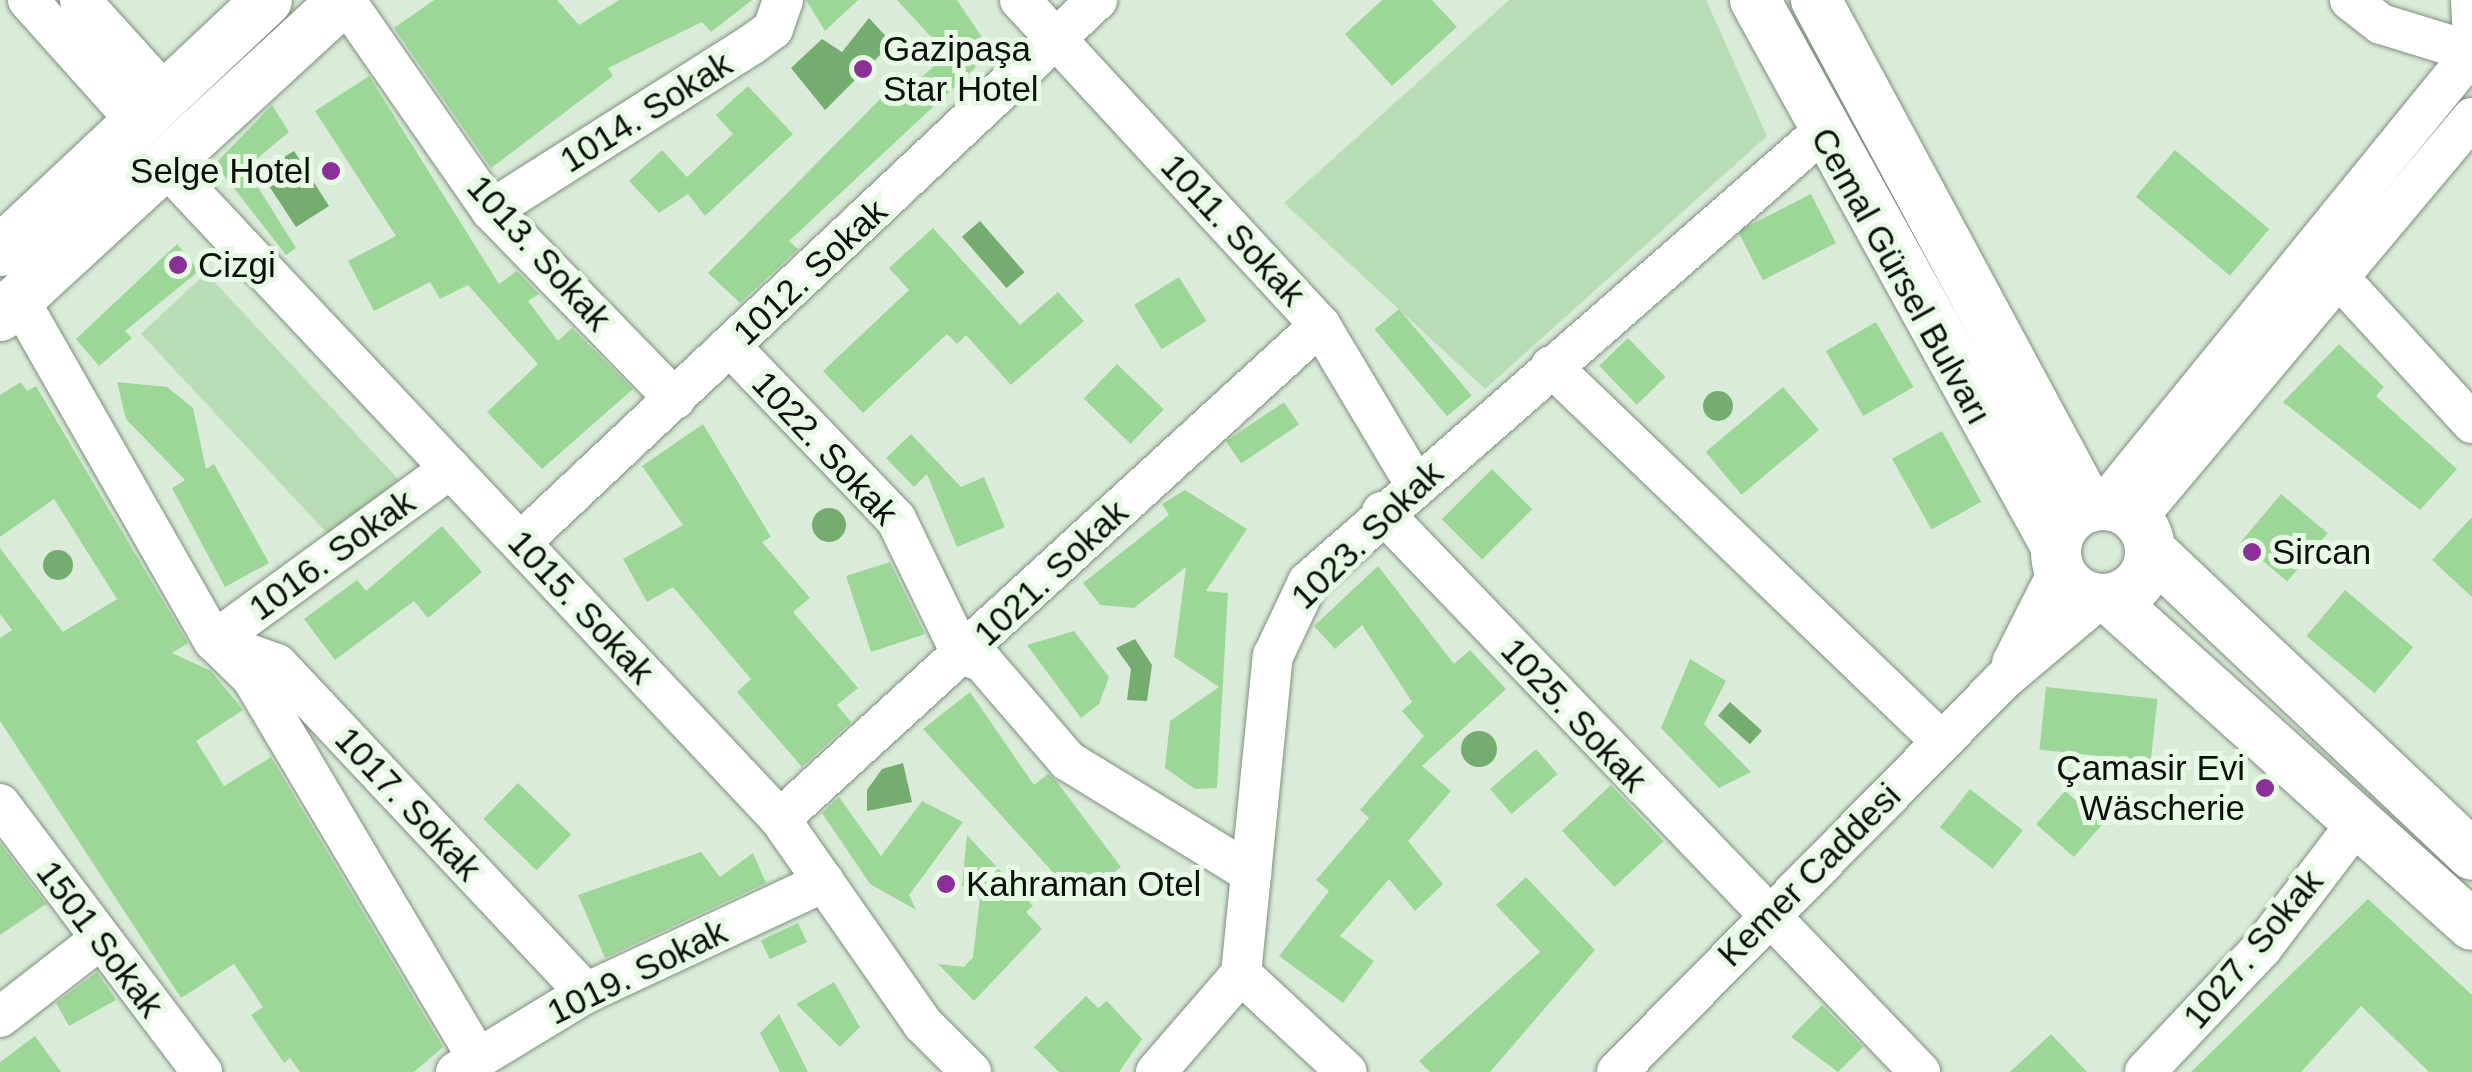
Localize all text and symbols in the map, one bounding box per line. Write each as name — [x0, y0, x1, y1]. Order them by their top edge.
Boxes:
place label: Gazipaşa Star Hotel — [883, 28, 1039, 110]
street label: 1014. Sokak — [552, 43, 740, 181]
marker: Gazipaşa Star Hotel — [852, 58, 874, 80]
street label: Cemal Gürsel Bulvarı — [1802, 120, 2000, 432]
street label: 1011. Sokak — [1152, 145, 1314, 315]
place label: Selge Hotel — [130, 150, 311, 192]
marker: Selge Hotel — [320, 160, 342, 182]
street label: 1013. Sokak — [458, 167, 620, 339]
street label: 1012. Sokak — [725, 190, 895, 354]
place label: Cizgi — [198, 244, 276, 286]
marker: Cizgi — [167, 254, 189, 276]
street label: 1022. Sokak — [743, 363, 907, 533]
street label: 1023. Sokak — [1282, 452, 1452, 618]
street label: 1016. Sokak — [241, 481, 423, 629]
street label: 1021. Sokak — [966, 491, 1136, 655]
street label: 1015. Sokak — [499, 522, 663, 692]
place label: Sircan — [2272, 531, 2371, 573]
marker: Sircan — [2241, 541, 2263, 563]
street label: 1025. Sokak — [1492, 630, 1656, 800]
street label: 1017. Sokak — [326, 719, 490, 889]
place label: Çamasir Evi Wäscherie — [2056, 747, 2245, 829]
street label: Kemer Caddesi — [1709, 775, 1909, 975]
marker: Çamasir Evi Wäscherie — [2254, 777, 2276, 799]
street label: 1501 Sokak — [28, 853, 172, 1025]
street label: 1027. Sokak — [2174, 861, 2332, 1037]
place label: Kahraman Otel — [966, 863, 1201, 905]
marker: Kahraman Otel — [935, 873, 957, 895]
street label: 1019. Sokak — [540, 910, 734, 1034]

